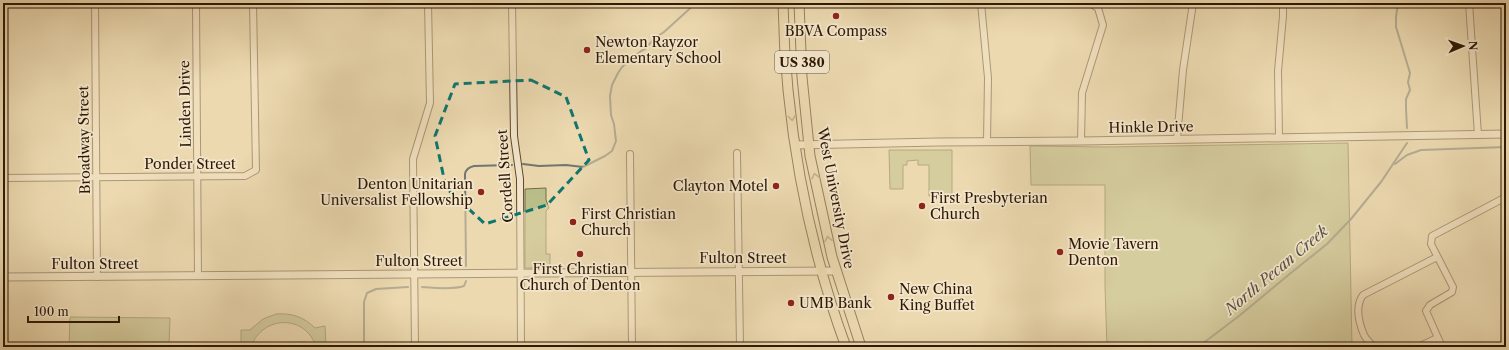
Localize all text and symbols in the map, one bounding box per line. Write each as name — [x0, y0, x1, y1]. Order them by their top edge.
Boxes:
marker: BBVA Compass — [831, 11, 841, 21]
place label: BBVA Compass — [785, 22, 887, 40]
north arrow — [1443, 26, 1483, 66]
place label: Newton Rayzor Elementary School — [595, 33, 721, 67]
text: N — [1466, 41, 1480, 51]
marker: Newton Rayzor Elementary School — [582, 45, 592, 55]
road number: US 380 — [775, 51, 829, 73]
street label: Linden Drive — [175, 60, 195, 148]
street label: Broadway Street — [74, 85, 94, 195]
one-way arrow — [787, 115, 796, 121]
street label: Hinkle Drive — [1108, 117, 1194, 137]
street label: West University Drive — [813, 125, 859, 270]
street label: Cordell Street — [493, 129, 517, 223]
street label: Ponder Street — [144, 155, 236, 173]
one-way arrow — [811, 173, 819, 180]
place label: Denton Unitarian Universalist Fellowship — [320, 175, 473, 209]
place label: Clayton Motel — [673, 177, 768, 195]
marker: Clayton Motel — [771, 181, 781, 191]
marker: Denton Unitarian Universalist Fellowship — [476, 187, 486, 197]
place label: First Presbyterian Church — [930, 189, 1048, 223]
marker: First Presbyterian Church — [917, 201, 927, 211]
place label: First Christian Church — [581, 205, 676, 239]
marker: First Christian Church — [568, 217, 578, 227]
water label: North Pecan Creek — [1220, 221, 1332, 319]
place label: Movie Tavern Denton — [1068, 235, 1159, 269]
one-way arrow — [824, 236, 833, 243]
marker: Movie Tavern Denton — [1055, 247, 1065, 257]
marker: First Christian Church of Denton — [575, 249, 585, 259]
street label: Fulton Street — [699, 249, 787, 267]
street label: Fulton Street — [375, 252, 463, 270]
street label: Fulton Street — [51, 255, 139, 273]
place label: First Christian Church of Denton — [519, 260, 641, 294]
place label: New China King Buffet — [899, 280, 975, 314]
marker: New China King Buffet — [886, 292, 896, 302]
place label: UMB Bank — [799, 294, 872, 312]
scale bar — [28, 298, 119, 324]
marker: UMB Bank — [786, 298, 796, 308]
text: 100 m — [34, 304, 69, 319]

